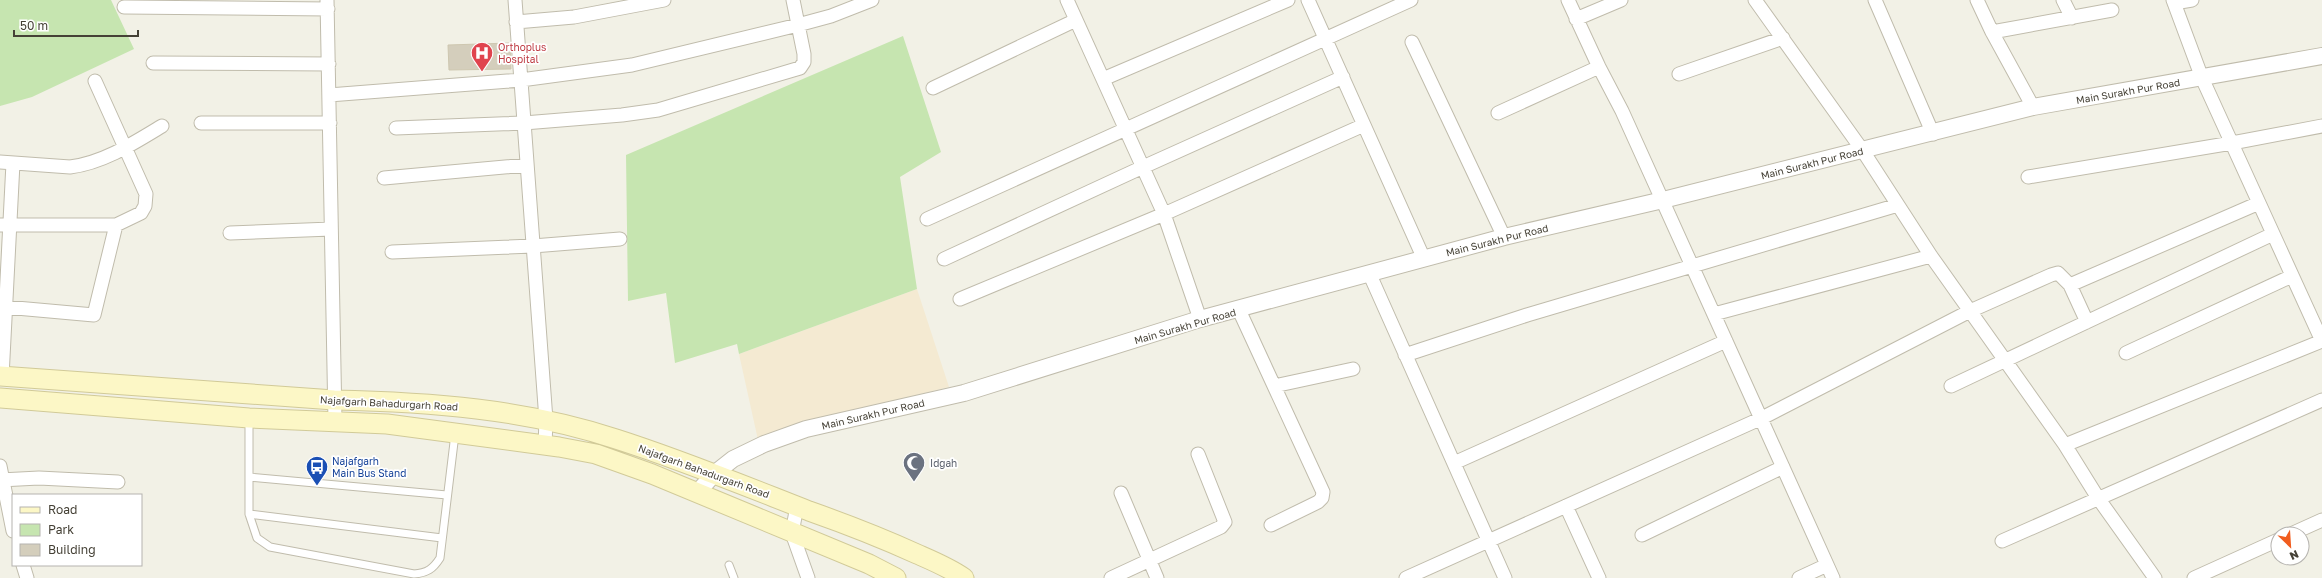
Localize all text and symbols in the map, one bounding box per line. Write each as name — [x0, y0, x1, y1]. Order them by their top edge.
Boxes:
scale bar — [14, 12, 138, 38]
text: 50 m — [20, 18, 48, 33]
hospital icon: Orthoplus Hospital — [469, 40, 495, 73]
place label: Orthoplus Hospital — [498, 41, 546, 65]
street label: Main Surakh Pur Road — [2075, 76, 2181, 106]
street label: Main Surakh Pur Road — [1759, 144, 1865, 182]
street label: Main Surakh Pur Road — [1444, 221, 1550, 259]
street label: Main Surakh Pur Road — [1133, 306, 1237, 346]
street label: Najafgarh Bahadurgarh Road — [320, 393, 458, 413]
street label: Main Surakh Pur Road — [820, 396, 926, 432]
street label: Najafgarh Bahadurgarh Road — [637, 442, 771, 500]
mosque icon: Idgah — [901, 450, 927, 483]
bus stop icon: Najafgarh Main Bus Stand — [304, 454, 330, 487]
place label: Najafgarh Main Bus Stand — [332, 455, 406, 479]
place label: Idgah — [930, 457, 957, 469]
legend — [12, 494, 142, 566]
text: Road — [48, 502, 77, 517]
text: Park — [48, 522, 74, 537]
north arrow — [2270, 526, 2310, 566]
text: Building — [48, 542, 96, 557]
text: N — [2288, 548, 2301, 563]

